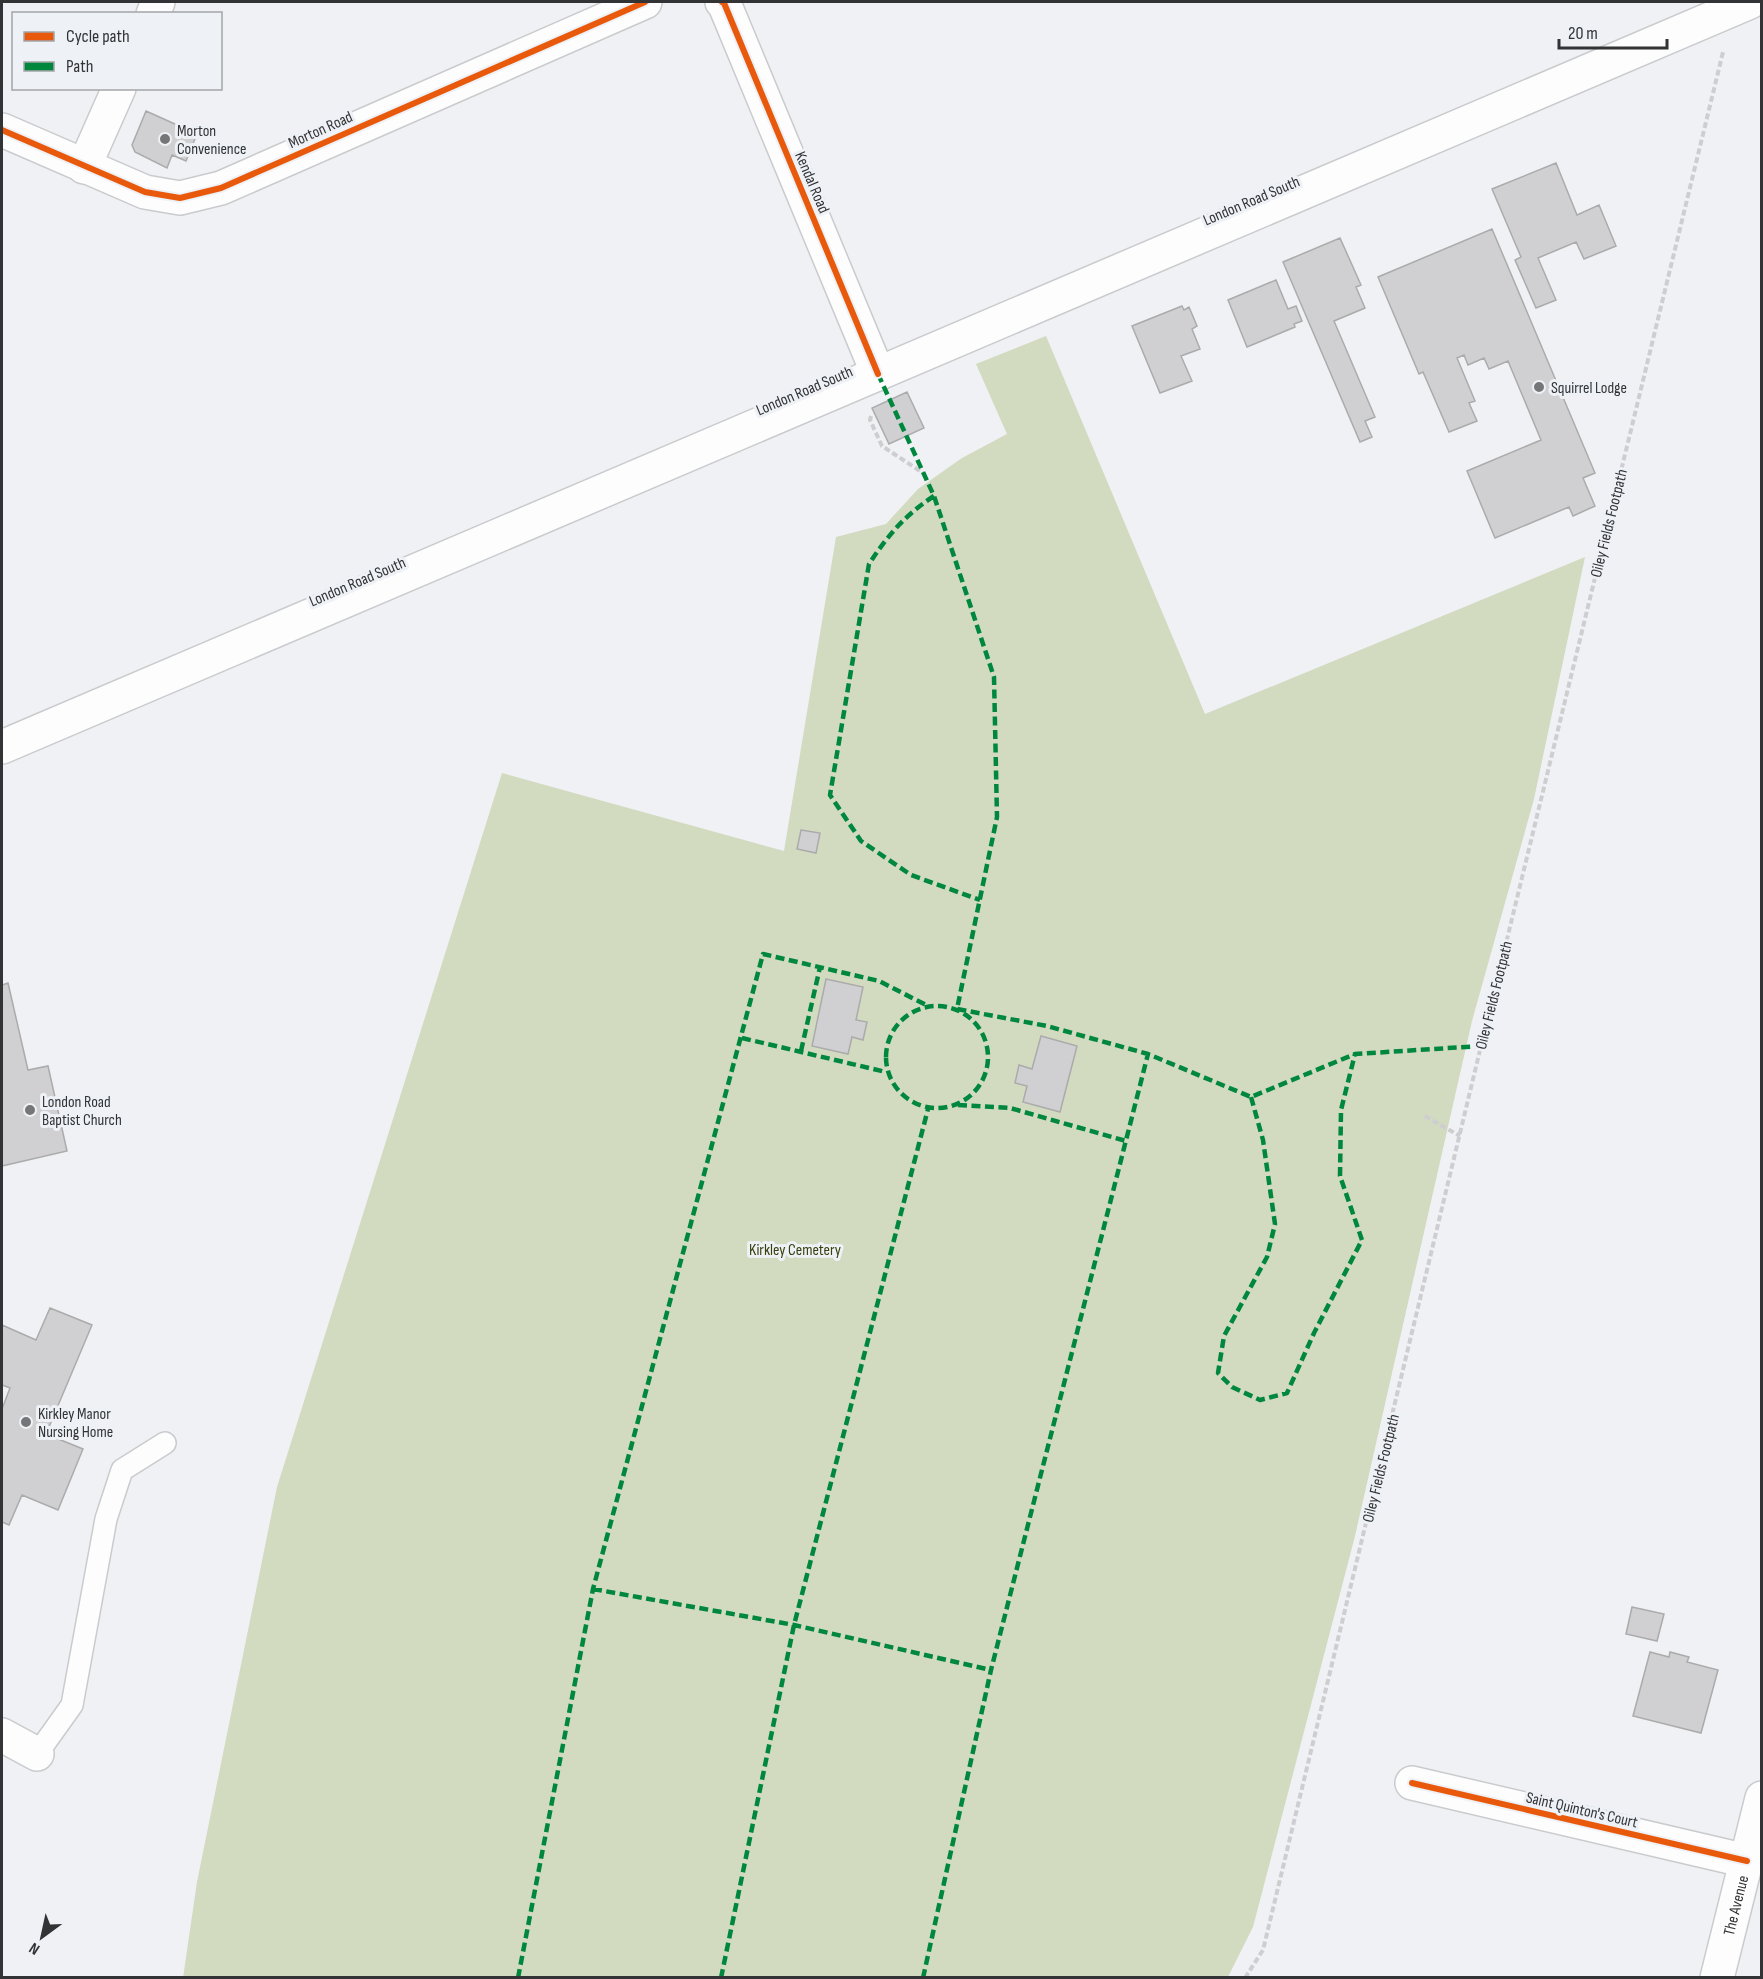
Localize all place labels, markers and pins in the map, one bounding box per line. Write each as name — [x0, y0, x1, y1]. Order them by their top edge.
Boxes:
place label: Morton Convenience — [177, 122, 246, 159]
marker: Morton Convenience — [158, 132, 172, 146]
place label: Squirrel Lodge — [1551, 379, 1627, 398]
marker: Squirrel Lodge — [1532, 380, 1546, 394]
place label: London Road Baptist Church — [42, 1093, 122, 1130]
marker: London Road Baptist Church — [23, 1103, 37, 1117]
place label: Kirkley Manor Nursing Home — [38, 1405, 113, 1442]
marker: Kirkley Manor Nursing Home — [19, 1415, 33, 1429]

